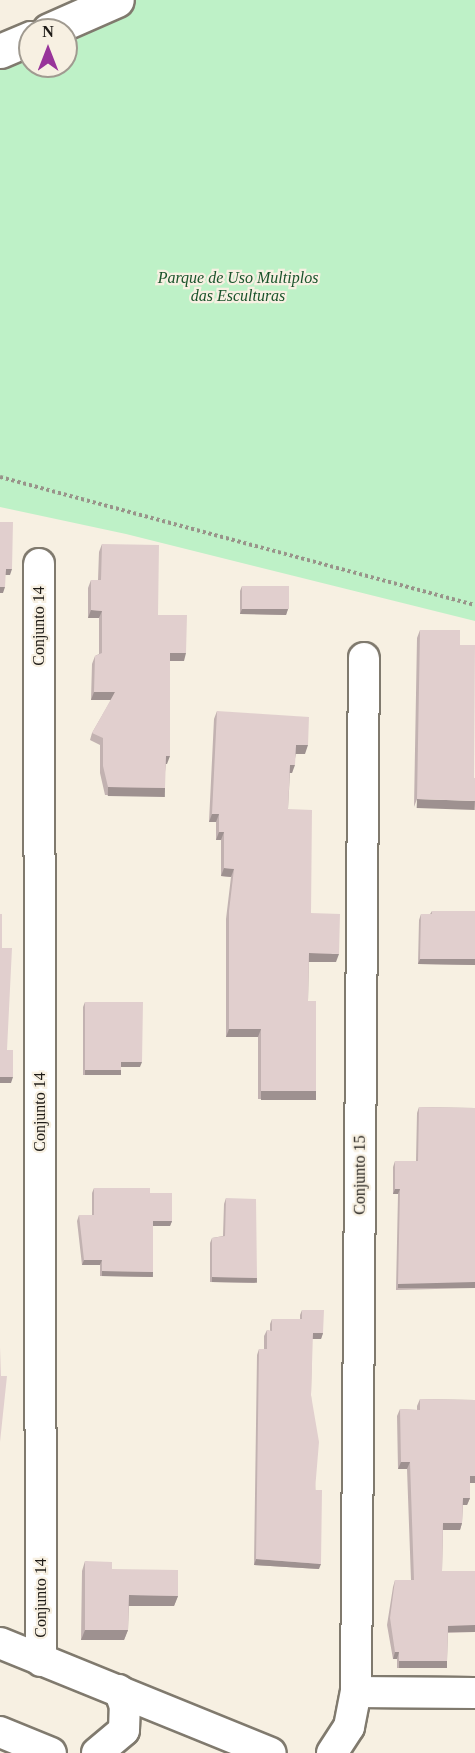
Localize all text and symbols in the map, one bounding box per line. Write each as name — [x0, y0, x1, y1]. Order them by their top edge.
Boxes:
north arrow — [18, 18, 78, 78]
text: N — [42, 23, 54, 40]
park label: Parque de Uso Multiplos das Esculturas — [158, 268, 318, 306]
street label: Conjunto 14 — [29, 586, 49, 666]
street label: Conjunto 14 — [30, 1072, 50, 1152]
street label: Conjunto 15 — [350, 1135, 370, 1215]
street label: Conjunto 14 — [31, 1558, 51, 1638]

